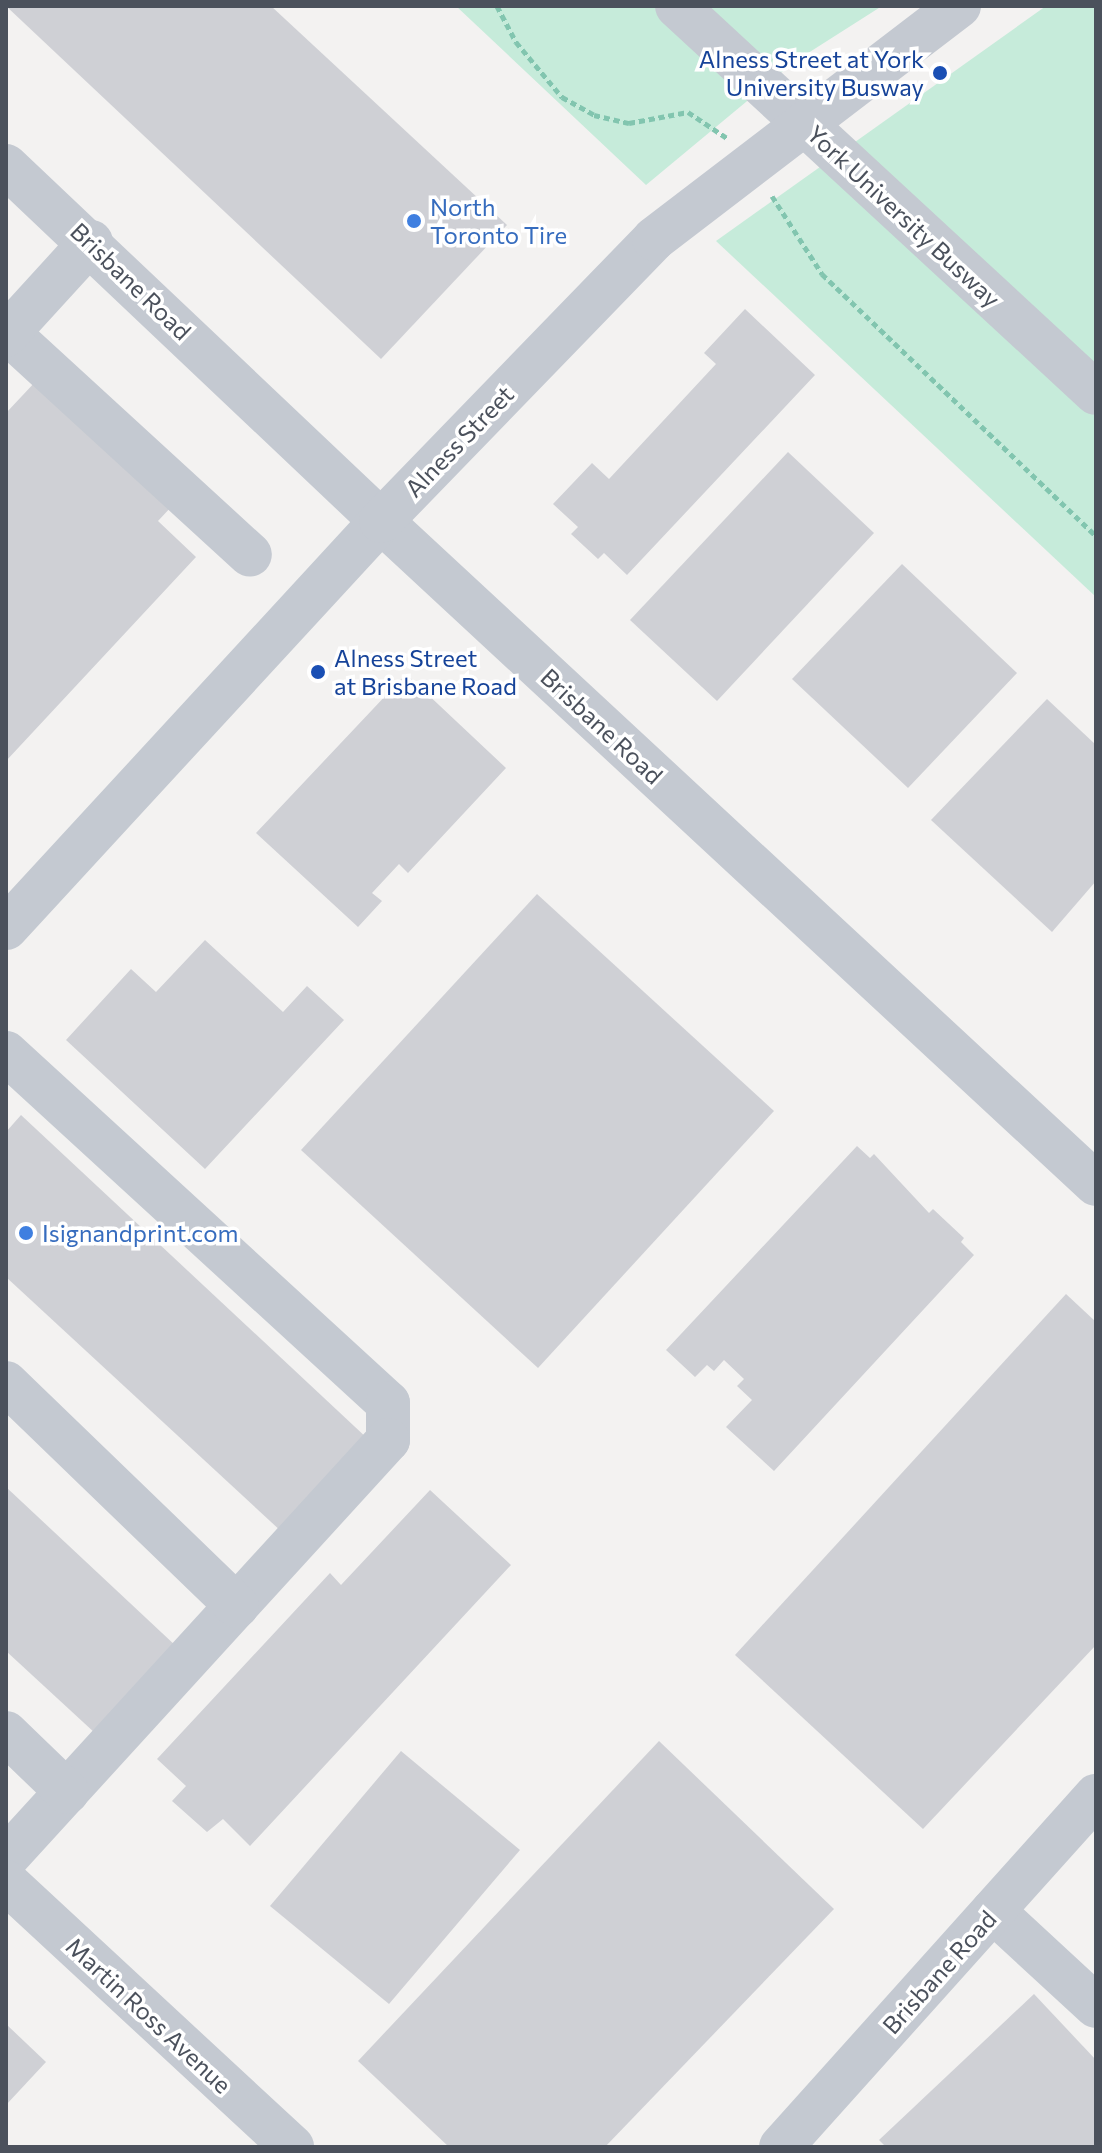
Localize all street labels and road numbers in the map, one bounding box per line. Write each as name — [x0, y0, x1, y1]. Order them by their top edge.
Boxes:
street label: York University Busway — [802, 119, 1006, 313]
street label: Brisbane Road — [65, 216, 197, 346]
street label: Alness Street — [399, 379, 519, 503]
street label: Brisbane Road — [535, 662, 669, 790]
street label: Brisbane Road — [876, 1904, 1002, 2040]
street label: Martin Ross Avenue — [61, 1931, 237, 2099]

